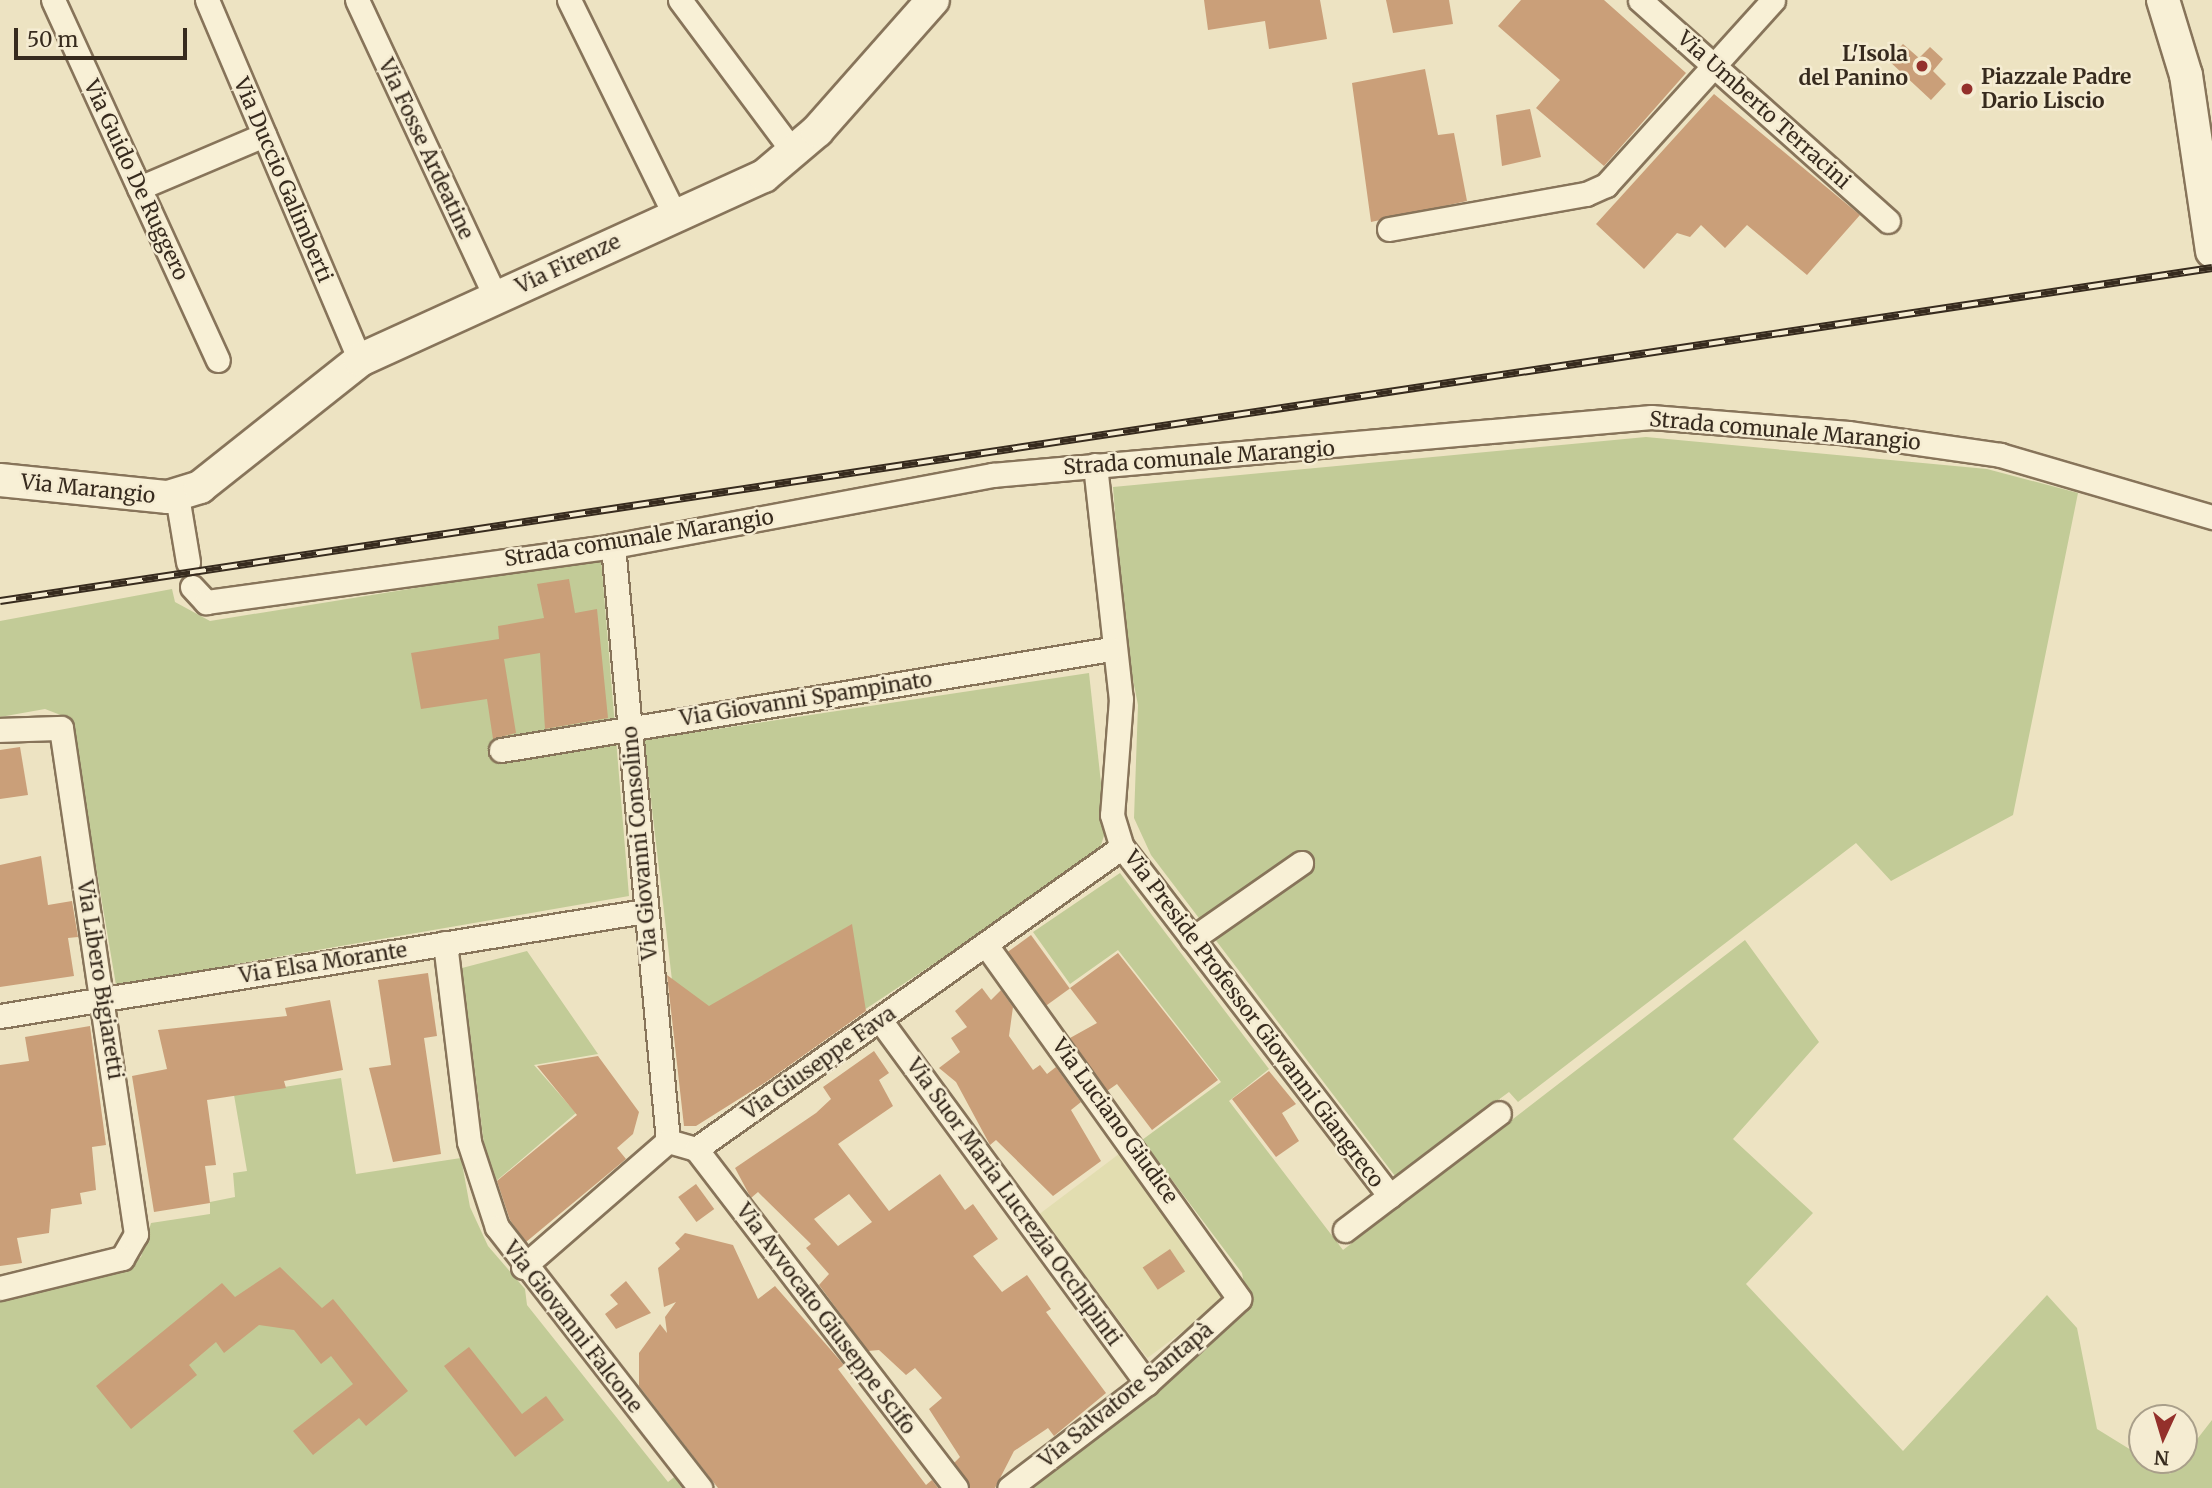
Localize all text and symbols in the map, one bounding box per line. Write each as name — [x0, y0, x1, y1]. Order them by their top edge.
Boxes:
scale bar — [18, 14, 191, 58]
text: 50 m — [27, 26, 78, 53]
street label: Via Umberto Terracini — [1672, 26, 1856, 194]
place label: L'Isola del Panino — [1799, 41, 1908, 91]
street label: Via Fosse Ardeatine — [373, 55, 479, 243]
marker: L'Isola del Panino — [1914, 58, 1930, 74]
place label: Piazzale Padre Dario Liscio — [1981, 64, 2131, 114]
street label: Via Duccio Galimberti — [228, 74, 338, 286]
street label: Via Guido De Ruggero — [78, 76, 194, 284]
marker: Piazzale Padre Dario Liscio — [1959, 81, 1975, 97]
street label: Via Firenze — [512, 229, 624, 299]
street label: Strada comunale Marangio — [1648, 407, 1922, 455]
street label: Strada comunale Marangio — [1062, 436, 1336, 480]
street label: Via Marangio — [20, 469, 156, 509]
street label: Strada comunale Marangio — [503, 504, 775, 572]
street label: Via Giovanni Spampinato — [678, 667, 934, 731]
street label: Via Giovanni Consolino — [617, 725, 663, 961]
street label: Via Preside Professor Giovanni Giangreco — [1119, 846, 1389, 1192]
street label: Via Libero Bigiaretti — [72, 879, 128, 1081]
street label: Via Elsa Morante — [237, 937, 409, 989]
street label: Via Giuseppe Fava — [738, 1001, 900, 1125]
street label: Via Luciano Giudice — [1047, 1034, 1183, 1208]
street label: Via Suor Maria Lucrezia Occhipinti — [901, 1053, 1127, 1351]
street label: Via Avvocato Giuseppe Scifo — [731, 1199, 921, 1439]
street label: Via Giovanni Falcone — [498, 1236, 648, 1418]
street label: Via Salvatore Santapà — [1034, 1317, 1218, 1473]
north arrow — [2128, 1404, 2198, 1474]
text: N — [2153, 1445, 2170, 1470]

